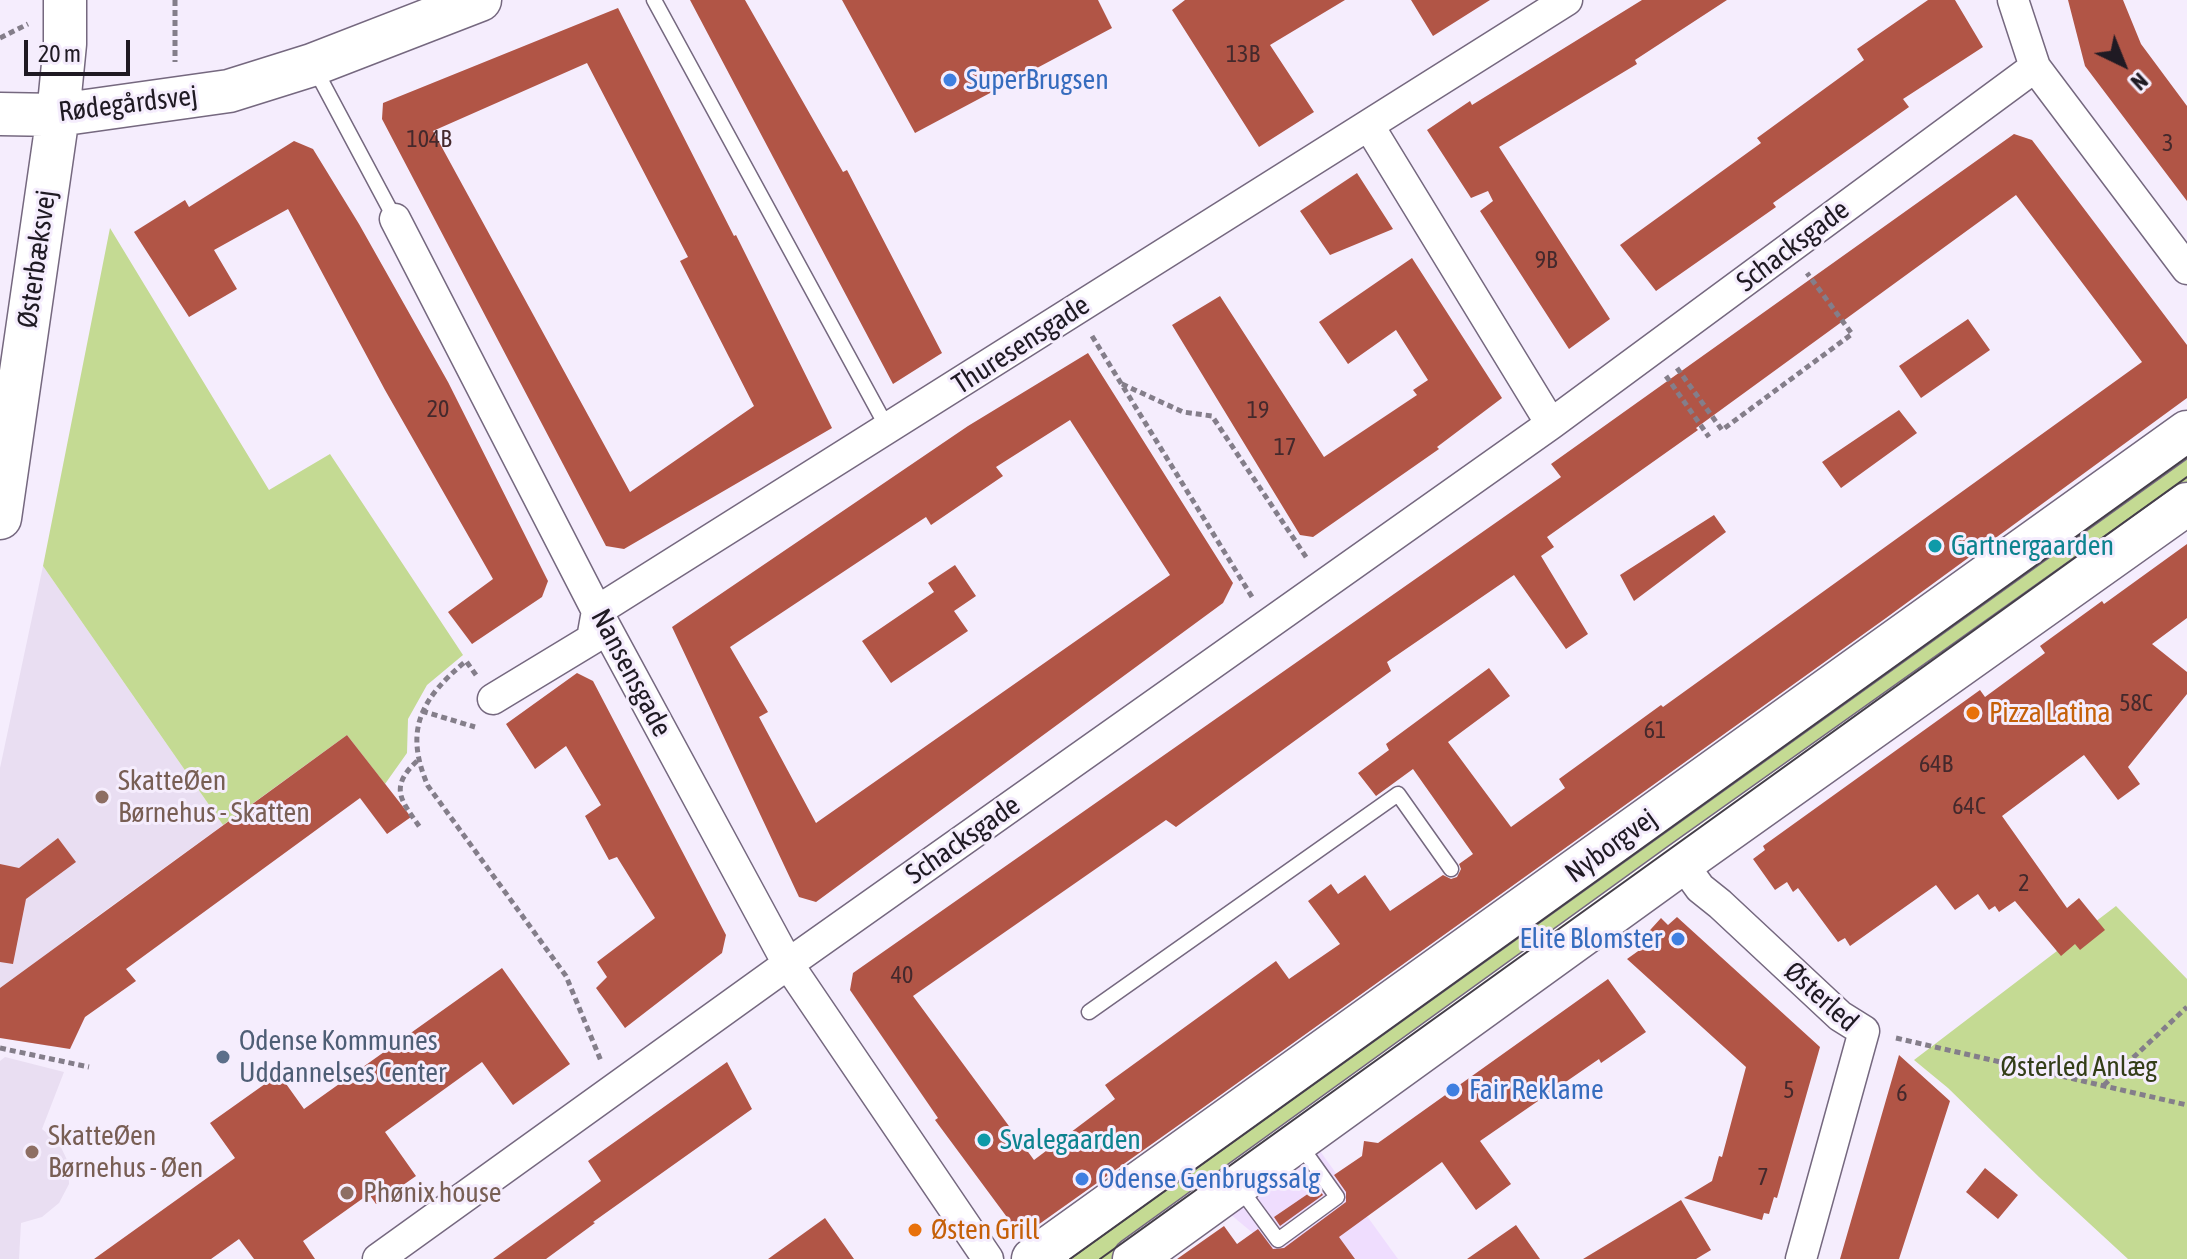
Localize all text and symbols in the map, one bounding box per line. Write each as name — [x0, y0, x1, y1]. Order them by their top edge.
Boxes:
scale bar — [28, 24, 134, 74]
north arrow — [2083, 24, 2163, 104]
text: 20 m — [38, 40, 81, 67]
house number: 13B — [1226, 40, 1260, 68]
place label: SuperBrugsen — [966, 63, 1109, 97]
text: N — [2126, 68, 2153, 95]
marker: SuperBrugsen — [941, 71, 959, 89]
street label: Rødegårdsvej — [57, 79, 199, 129]
house number: 104B — [406, 125, 452, 153]
house number: 3 — [2162, 129, 2174, 157]
street label: Østerbæksvej — [11, 188, 63, 330]
street label: Schacksgade — [1730, 193, 1856, 299]
house number: 9B — [1535, 246, 1557, 274]
street label: Thuresensgade — [946, 288, 1096, 402]
house number: 20 — [427, 395, 449, 423]
house number: 19 — [1247, 396, 1269, 424]
house number: 17 — [1274, 433, 1296, 461]
place label: Gartnergaarden — [1951, 529, 2114, 563]
marker: Gartnergaarden — [1926, 537, 1944, 555]
street label: Nansensgade — [583, 603, 679, 743]
house number: 58C — [2119, 689, 2153, 717]
place label: Pizza Latina — [1989, 696, 2111, 730]
marker: Pizza Latina — [1964, 704, 1982, 722]
house number: 61 — [1644, 716, 1666, 744]
house number: 64B — [1919, 750, 1953, 778]
place label: SkatteØen Børnehus - Skatten — [118, 764, 310, 830]
marker: SkatteØen Børnehus - Skatten — [93, 788, 111, 806]
street label: Schacksgade — [899, 788, 1027, 892]
house number: 64C — [1952, 792, 1986, 820]
street label: Nyborgvej — [1559, 802, 1663, 890]
house number: 2 — [2018, 869, 2030, 897]
place label: Elite Blomster — [1520, 922, 1662, 956]
marker: Elite Blomster — [1669, 930, 1687, 948]
street label: Østerled — [1777, 955, 1865, 1039]
house number: 40 — [891, 961, 913, 989]
place label: Odense Kommunes Uddannelses Center — [239, 1024, 446, 1090]
marker: Odense Kommunes Uddannelses Center — [214, 1048, 232, 1066]
park label: Østerled Anlæg — [2001, 1050, 2157, 1084]
place label: Fair Reklame — [1469, 1073, 1604, 1107]
house number: 5 — [1783, 1076, 1795, 1104]
house number: 6 — [1896, 1079, 1908, 1107]
marker: Fair Reklame — [1444, 1081, 1462, 1099]
place label: SkatteØen Børnehus - Øen — [48, 1119, 203, 1185]
place label: Svalegaarden — [1000, 1123, 1141, 1157]
marker: Svalegaarden — [975, 1131, 993, 1149]
marker: SkatteØen Børnehus - Øen — [23, 1143, 41, 1161]
place label: Odense Genbrugssalg — [1098, 1162, 1320, 1196]
house number: 7 — [1757, 1163, 1769, 1191]
marker: Odense Genbrugssalg — [1073, 1170, 1091, 1188]
place label: Phønix house — [363, 1176, 501, 1210]
marker: Phønix house — [338, 1184, 356, 1202]
place label: Østen Grill — [931, 1213, 1040, 1247]
marker: Østen Grill — [906, 1221, 924, 1239]

